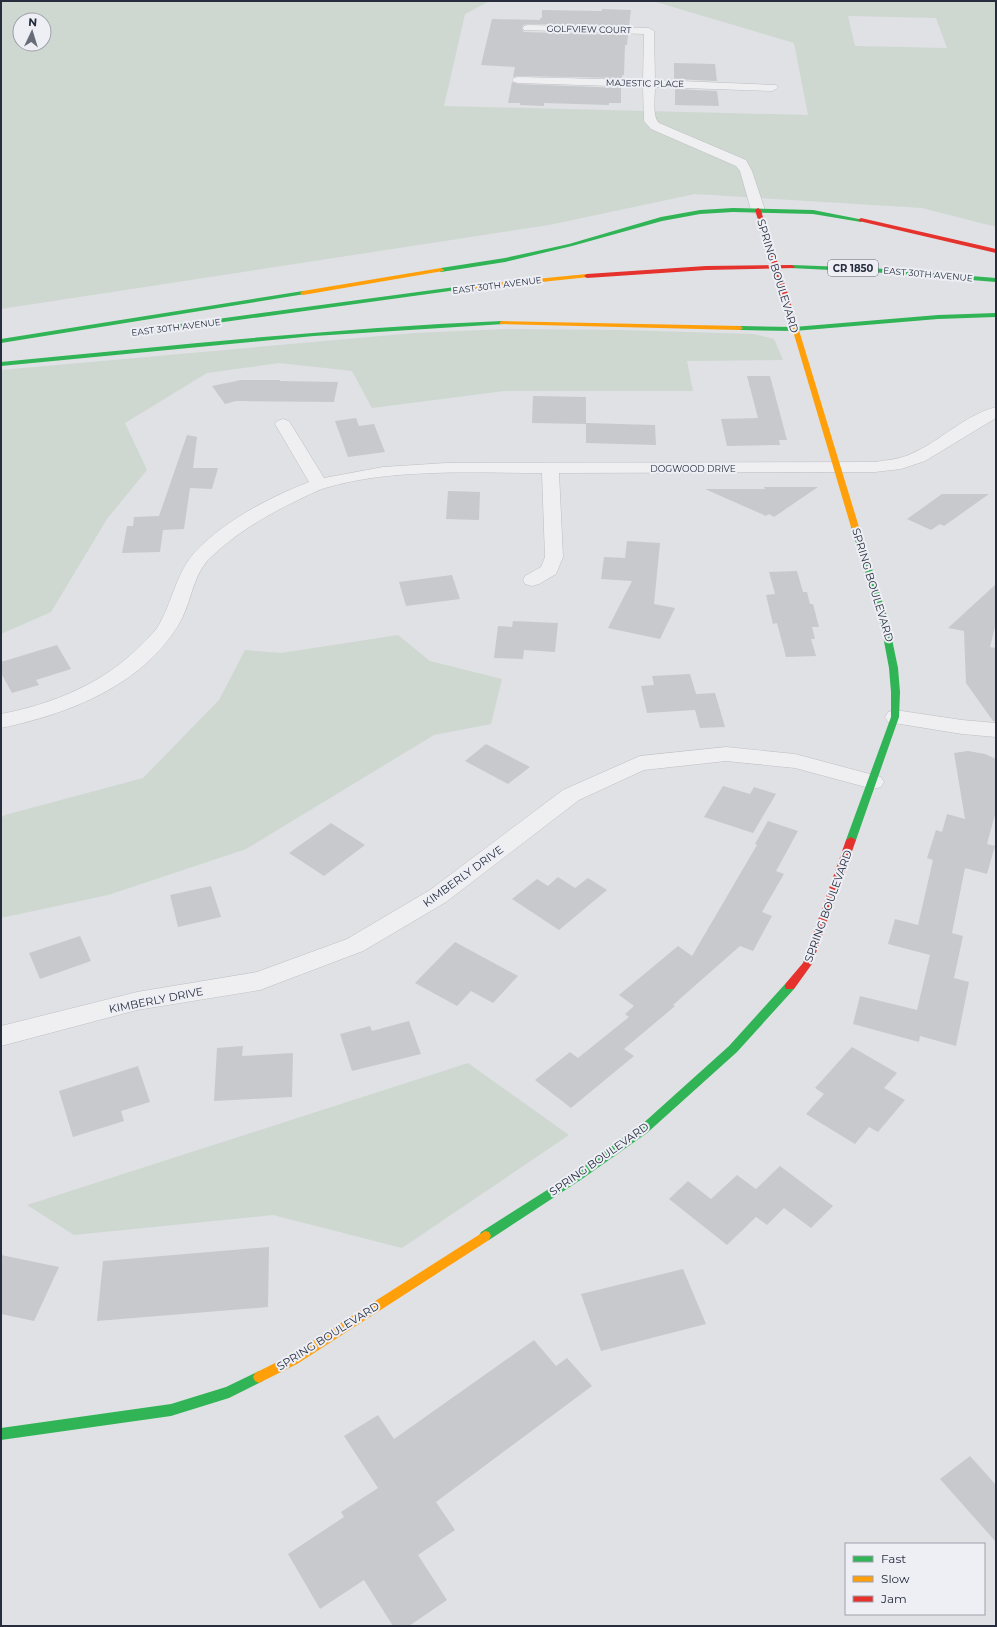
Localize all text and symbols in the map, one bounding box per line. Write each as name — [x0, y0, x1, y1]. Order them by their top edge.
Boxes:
north arrow — [12, 12, 52, 52]
text: N — [28, 15, 38, 29]
street label: GOLFVIEW COURT — [546, 23, 632, 35]
street label: MAJESTIC PLACE — [606, 77, 684, 89]
street label: SPRING BOULEVARD — [754, 217, 802, 335]
road number: CR 1850 — [828, 260, 878, 276]
street label: EAST 30TH AVENUE — [883, 265, 973, 283]
street label: EAST 30TH AVENUE — [452, 274, 542, 296]
street label: EAST 30TH AVENUE — [131, 316, 221, 338]
street label: DOGWOOD DRIVE — [650, 463, 736, 474]
street label: SPRING BOULEVARD — [849, 526, 897, 644]
street label: KIMBERLY DRIVE — [420, 842, 506, 910]
street label: SPRING BOULEVARD — [801, 848, 855, 964]
street label: KIMBERLY DRIVE — [108, 984, 204, 1016]
street label: SPRING BOULEVARD — [547, 1119, 651, 1199]
street label: SPRING BOULEVARD — [274, 1299, 382, 1373]
legend — [845, 1543, 985, 1615]
text: Fast — [881, 1551, 906, 1566]
text: Slow — [881, 1571, 910, 1586]
text: Jam — [880, 1591, 907, 1606]

